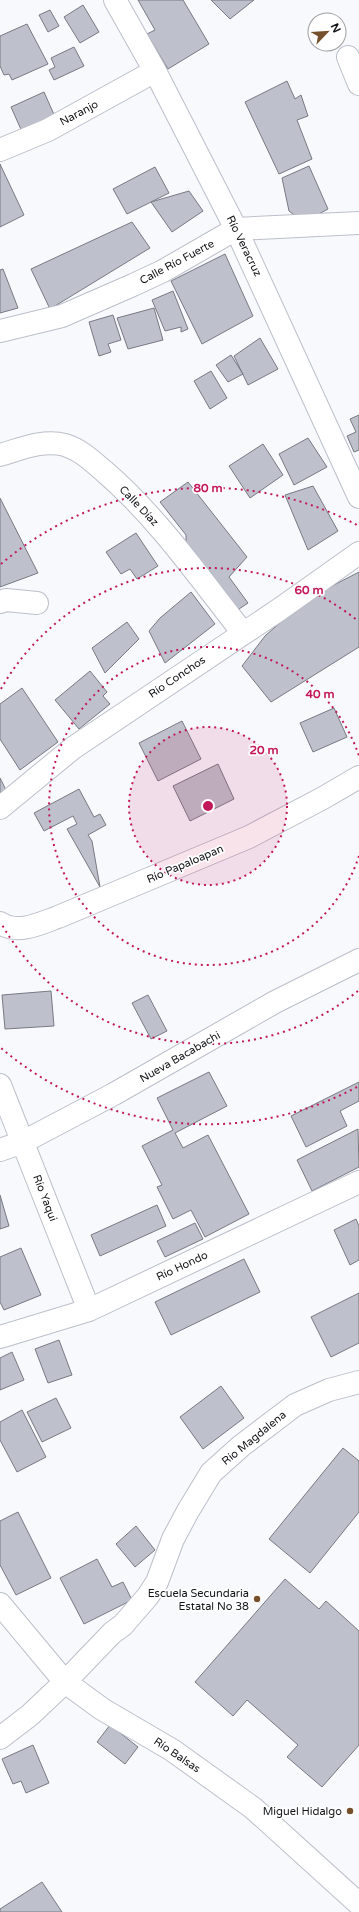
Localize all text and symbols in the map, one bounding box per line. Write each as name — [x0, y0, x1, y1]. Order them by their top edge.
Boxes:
north arrow — [307, 12, 347, 52]
text: N — [328, 21, 343, 35]
street label: Naranjo — [58, 97, 101, 129]
street label: Río Veracruz — [224, 213, 265, 279]
street label: Calle Río Fuerte — [138, 237, 216, 287]
text: 80 m — [193, 481, 223, 495]
street label: Calle Díaz — [117, 483, 162, 529]
text: 60 m — [294, 583, 324, 597]
street label: Río Conchos — [146, 653, 208, 701]
text: 40 m — [305, 687, 335, 701]
text: 20 m — [249, 743, 279, 757]
centre of rings — [201, 799, 215, 813]
street label: Río Papaloapan — [145, 842, 225, 886]
street label: Nueva Bacabachi — [138, 1029, 222, 1085]
street label: Río Yaqui — [30, 1173, 60, 1223]
street label: Río Hondo — [154, 1248, 210, 1284]
street label: Río Magdalena — [219, 1408, 289, 1468]
place label: Escuela Secundaria Estatal No 38 — [148, 1587, 249, 1613]
marker: Escuela Secundaria Estatal No 38 — [252, 1594, 262, 1604]
street label: Río Balsas — [151, 1735, 203, 1775]
place label: Miguel Hidalgo — [263, 1805, 342, 1818]
marker: Miguel Hidalgo — [345, 1806, 355, 1816]

